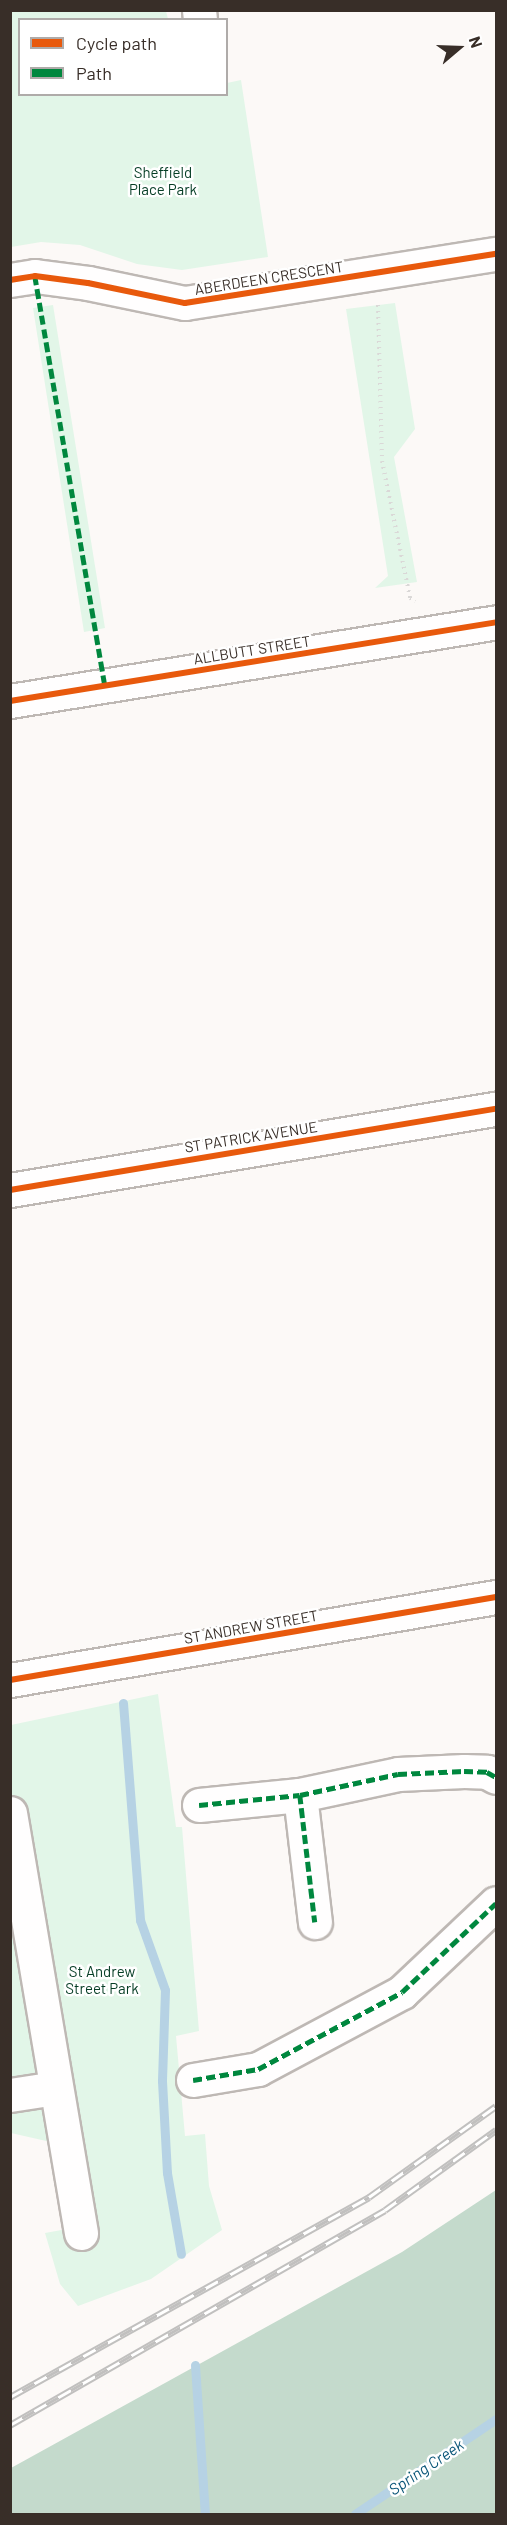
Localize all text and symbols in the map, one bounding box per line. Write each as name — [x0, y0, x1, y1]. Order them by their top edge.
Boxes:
legend — [18, 18, 228, 96]
north arrow — [429, 18, 489, 78]
text: Cycle path — [76, 32, 157, 54]
text: N — [466, 34, 487, 50]
text: Path — [76, 62, 112, 84]
park label: Sheffield Place Park — [129, 163, 197, 198]
street label: ABERDEEN CRESCENT — [193, 257, 345, 299]
street label: ALLBUTT STREET — [192, 632, 312, 668]
street label: ST PATRICK AVENUE — [183, 1118, 319, 1156]
street label: ST ANDREW STREET — [183, 1606, 319, 1648]
park label: St Andrew Street Park — [65, 1962, 139, 1997]
water label: Spring Creek — [385, 2435, 467, 2499]

